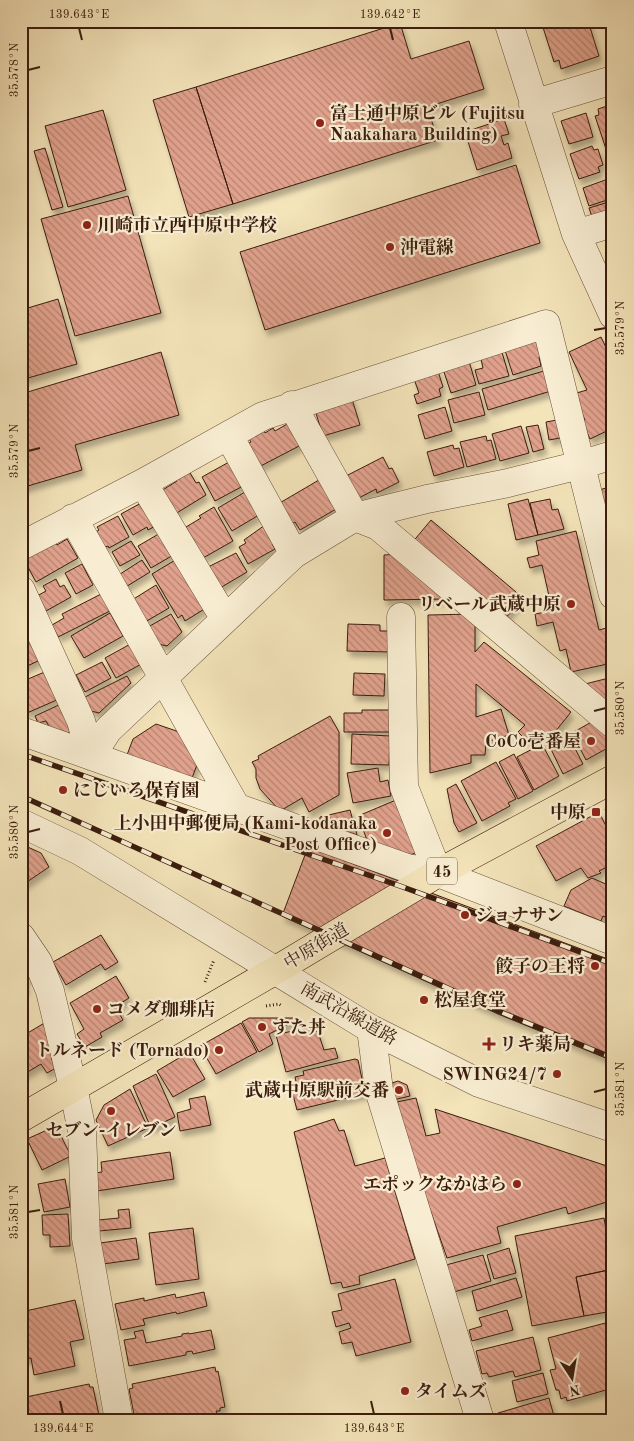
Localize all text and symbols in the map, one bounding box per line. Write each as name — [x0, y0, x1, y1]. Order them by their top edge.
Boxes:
text: 139.643°E — [49, 9, 109, 21]
text: 139.642°E — [360, 9, 420, 21]
text: 35.578°N — [8, 43, 21, 97]
place label: 富士通中原ビル (Fujitsu Naakahara Building) — [330, 103, 525, 144]
marker: 富士通中原ビル (Fujitsu Naakahara Building) — [314, 117, 326, 129]
place label: 川崎市立西中原中学校 — [97, 215, 277, 235]
marker: 川崎市立西中原中学校 — [81, 219, 93, 231]
place label: 沖電線 — [400, 237, 454, 257]
marker: 沖電線 — [384, 241, 396, 253]
text: 35.579°N — [614, 301, 627, 355]
text: 35.579°N — [8, 424, 21, 478]
place label: リベール武蔵中原 — [418, 594, 561, 614]
marker: リベール武蔵中原 — [565, 598, 577, 610]
text: 35.580°N — [614, 681, 627, 735]
place label: CoCo壱番屋 — [485, 731, 581, 751]
marker: CoCo壱番屋 — [585, 735, 597, 747]
place label: にじいろ保育園 — [73, 780, 199, 800]
marker: にじいろ保育園 — [57, 784, 69, 796]
place label: 中原 — [550, 802, 586, 822]
text: 35.580°N — [8, 805, 21, 859]
marker: 中原 — [590, 806, 602, 818]
place label: 上小田中郵便局 (Kami-kodanaka Post Office) — [114, 813, 377, 854]
marker: 上小田中郵便局 (Kami-kodanaka Post Office) — [381, 827, 393, 839]
road number: 45 — [427, 858, 457, 884]
place label: ジョナサン — [475, 906, 564, 925]
marker: ジョナサン — [459, 909, 471, 921]
street label: 中原街道 — [280, 919, 352, 973]
place label: 餃子の王将 — [495, 956, 585, 976]
marker: 餃子の王将 — [589, 960, 601, 972]
street label: 南武沿線道路 — [297, 977, 401, 1049]
place label: 松屋食堂 — [434, 990, 506, 1010]
marker: 松屋食堂 — [418, 994, 430, 1006]
place label: コメダ珈琲店 — [107, 999, 215, 1019]
marker: コメダ珈琲店 — [91, 1003, 103, 1015]
place label: すた丼 — [272, 1017, 326, 1037]
marker: すた丼 — [256, 1021, 268, 1033]
place label: リキ薬局 — [499, 1034, 571, 1054]
marker: リキ薬局 — [483, 1038, 495, 1050]
place label: トルネード (Tornado) — [35, 1040, 209, 1060]
marker: トルネード (Tornado) — [213, 1044, 225, 1056]
text: 35.581°N — [614, 1062, 627, 1116]
place label: SWING24/7 — [442, 1066, 547, 1084]
marker: SWING24/7 — [551, 1068, 563, 1080]
place label: 武蔵中原駅前交番 — [245, 1080, 389, 1100]
marker: 武蔵中原駅前交番 — [393, 1084, 405, 1096]
marker: セブン-イレブン — [105, 1105, 117, 1117]
place label: セブン-イレブン — [45, 1120, 177, 1140]
place label: エポックなかはら — [363, 1175, 507, 1194]
marker: エポックなかはら — [511, 1178, 523, 1190]
text: 35.581°N — [8, 1185, 21, 1239]
north arrow — [546, 1354, 596, 1404]
place label: タイムズ — [415, 1381, 487, 1401]
text: N — [568, 1382, 581, 1398]
marker: タイムズ — [399, 1385, 411, 1397]
text: 139.644°E — [33, 1423, 93, 1435]
text: 139.643°E — [344, 1423, 404, 1435]

